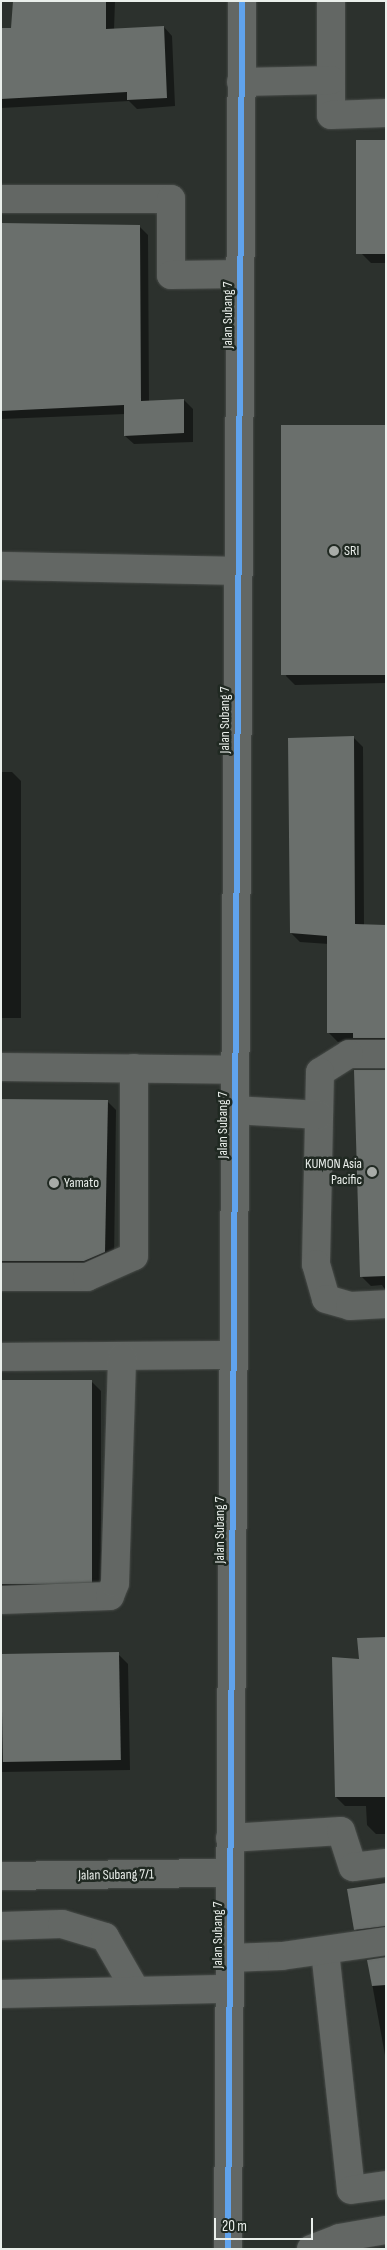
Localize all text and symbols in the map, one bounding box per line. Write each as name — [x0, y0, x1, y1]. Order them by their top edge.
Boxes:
street label: Jalan Subang 7 — [220, 282, 236, 348]
place label: SRI — [344, 543, 359, 559]
marker: SRI — [328, 545, 340, 557]
street label: Jalan Subang 7 — [217, 687, 233, 753]
street label: Jalan Subang 7 — [215, 1092, 231, 1158]
place label: KUMON Asia Pacific — [305, 1156, 362, 1188]
marker: KUMON Asia Pacific — [366, 1166, 378, 1178]
place label: Yamato — [64, 1175, 99, 1191]
marker: Yamato — [48, 1177, 60, 1189]
street label: Jalan Subang 7 — [212, 1497, 228, 1563]
street label: Jalan Subang 7/1 — [78, 1866, 154, 1884]
street label: Jalan Subang 7 — [210, 1902, 226, 1968]
scale bar — [217, 2208, 316, 2240]
text: 20 m — [222, 2217, 247, 2236]

